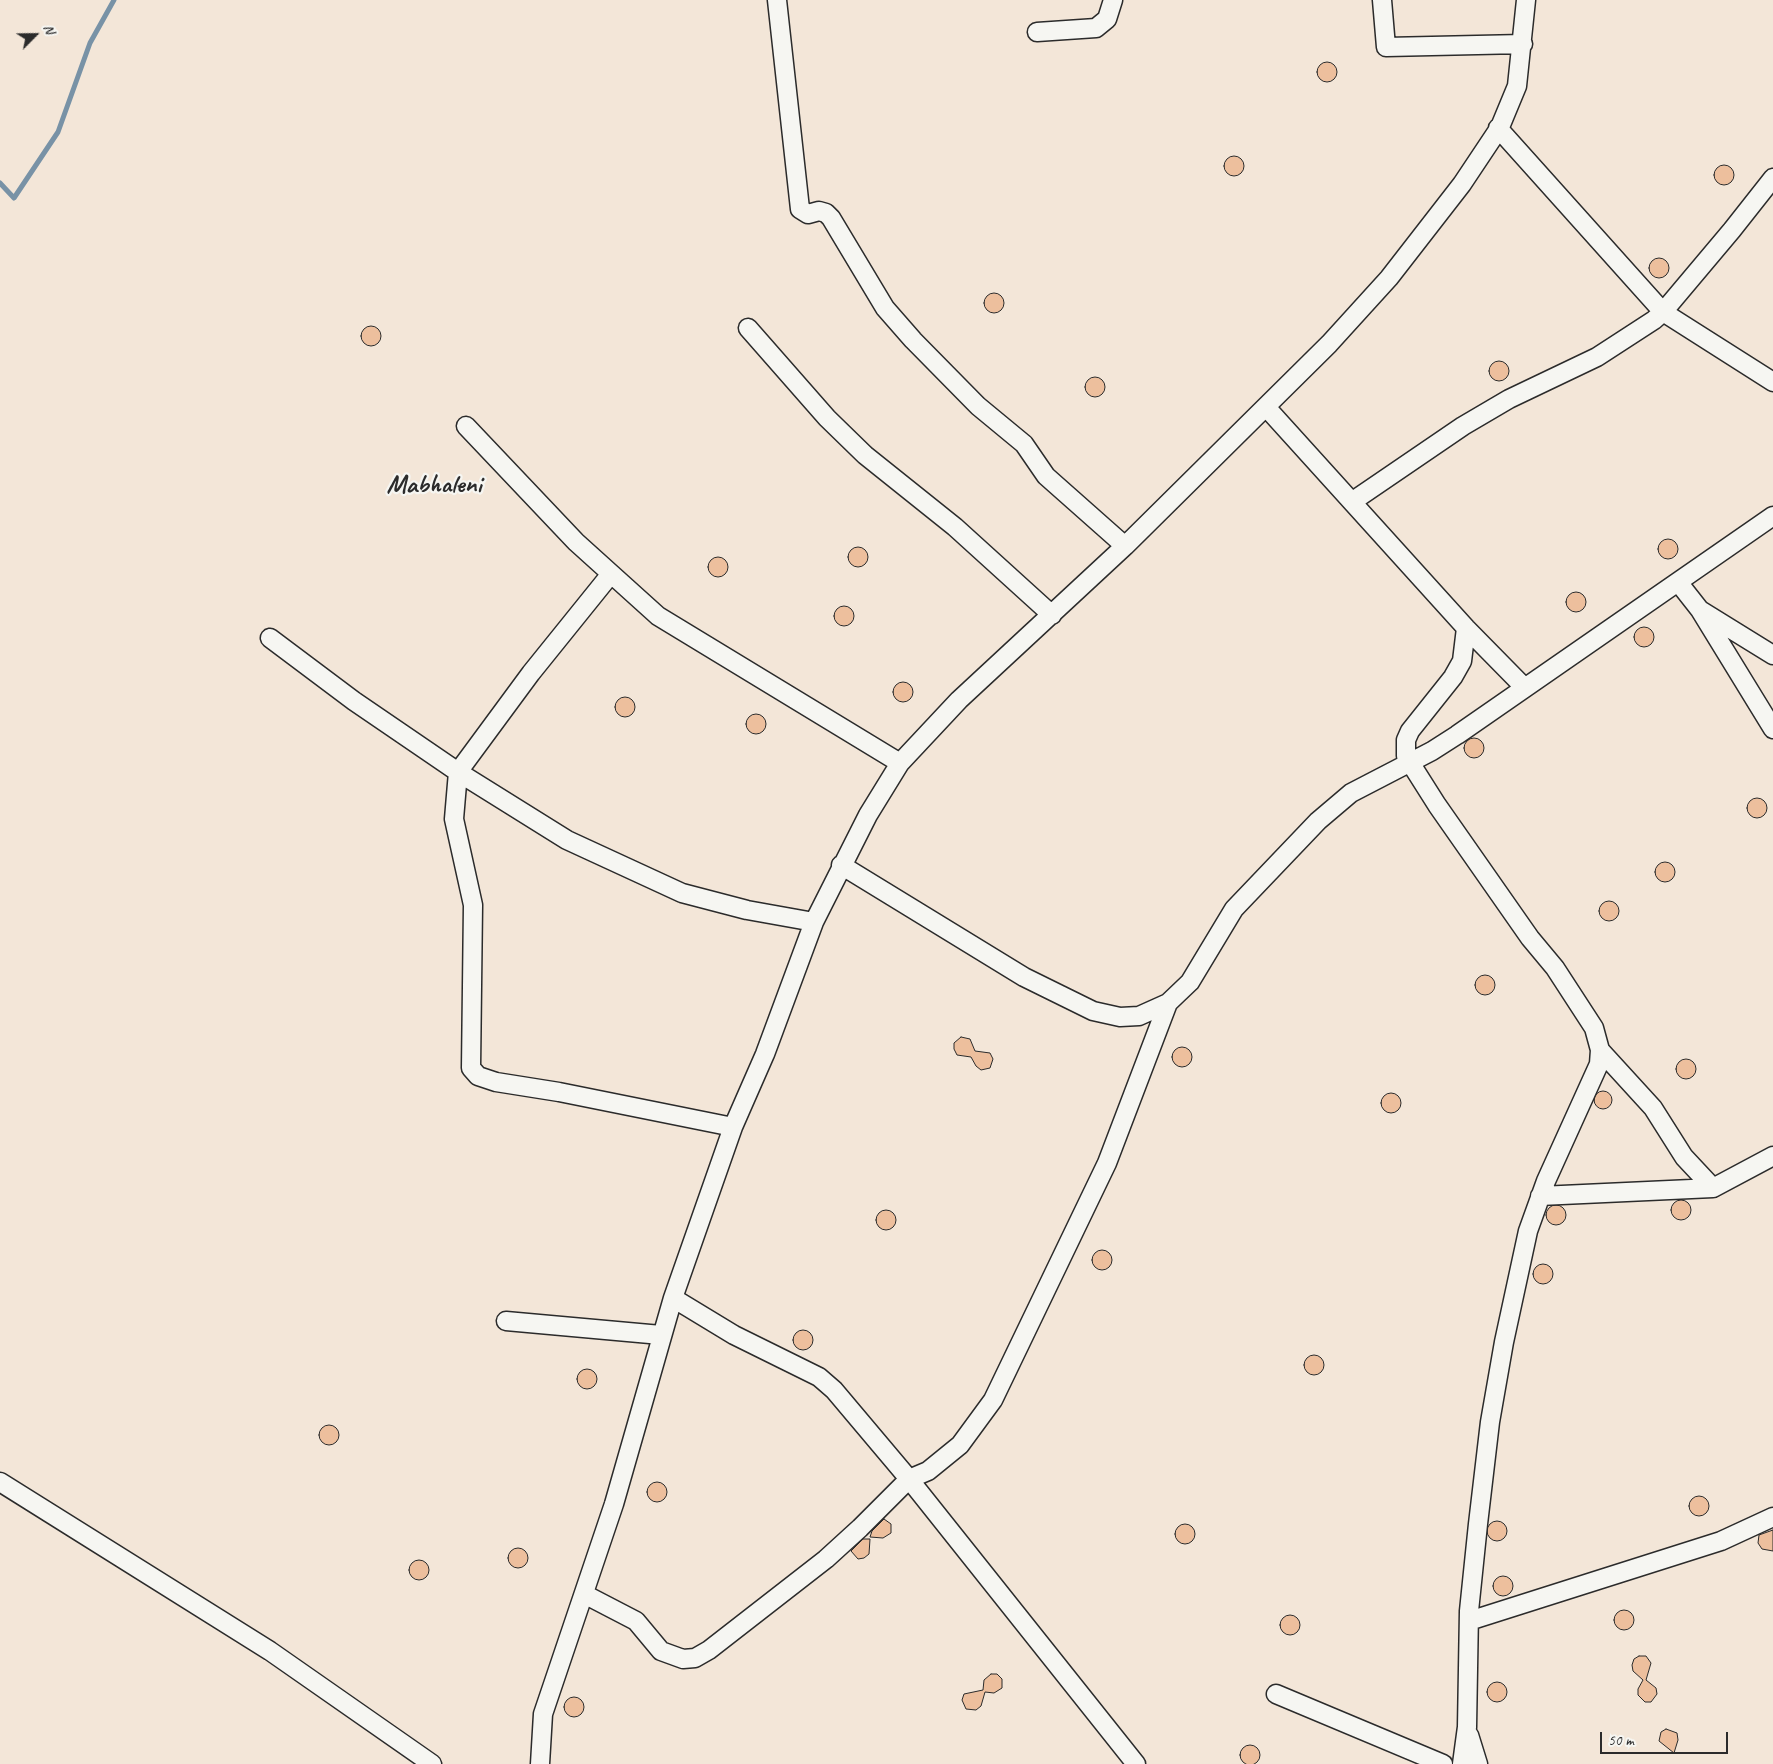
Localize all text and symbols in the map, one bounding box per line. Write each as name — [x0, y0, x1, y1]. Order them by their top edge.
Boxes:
north arrow — [10, 10, 60, 60]
text: N — [40, 22, 59, 36]
district label: Mabhaleni — [386, 469, 482, 501]
scale bar — [1603, 1722, 1730, 1754]
text: 50 m — [1608, 1731, 1634, 1750]

